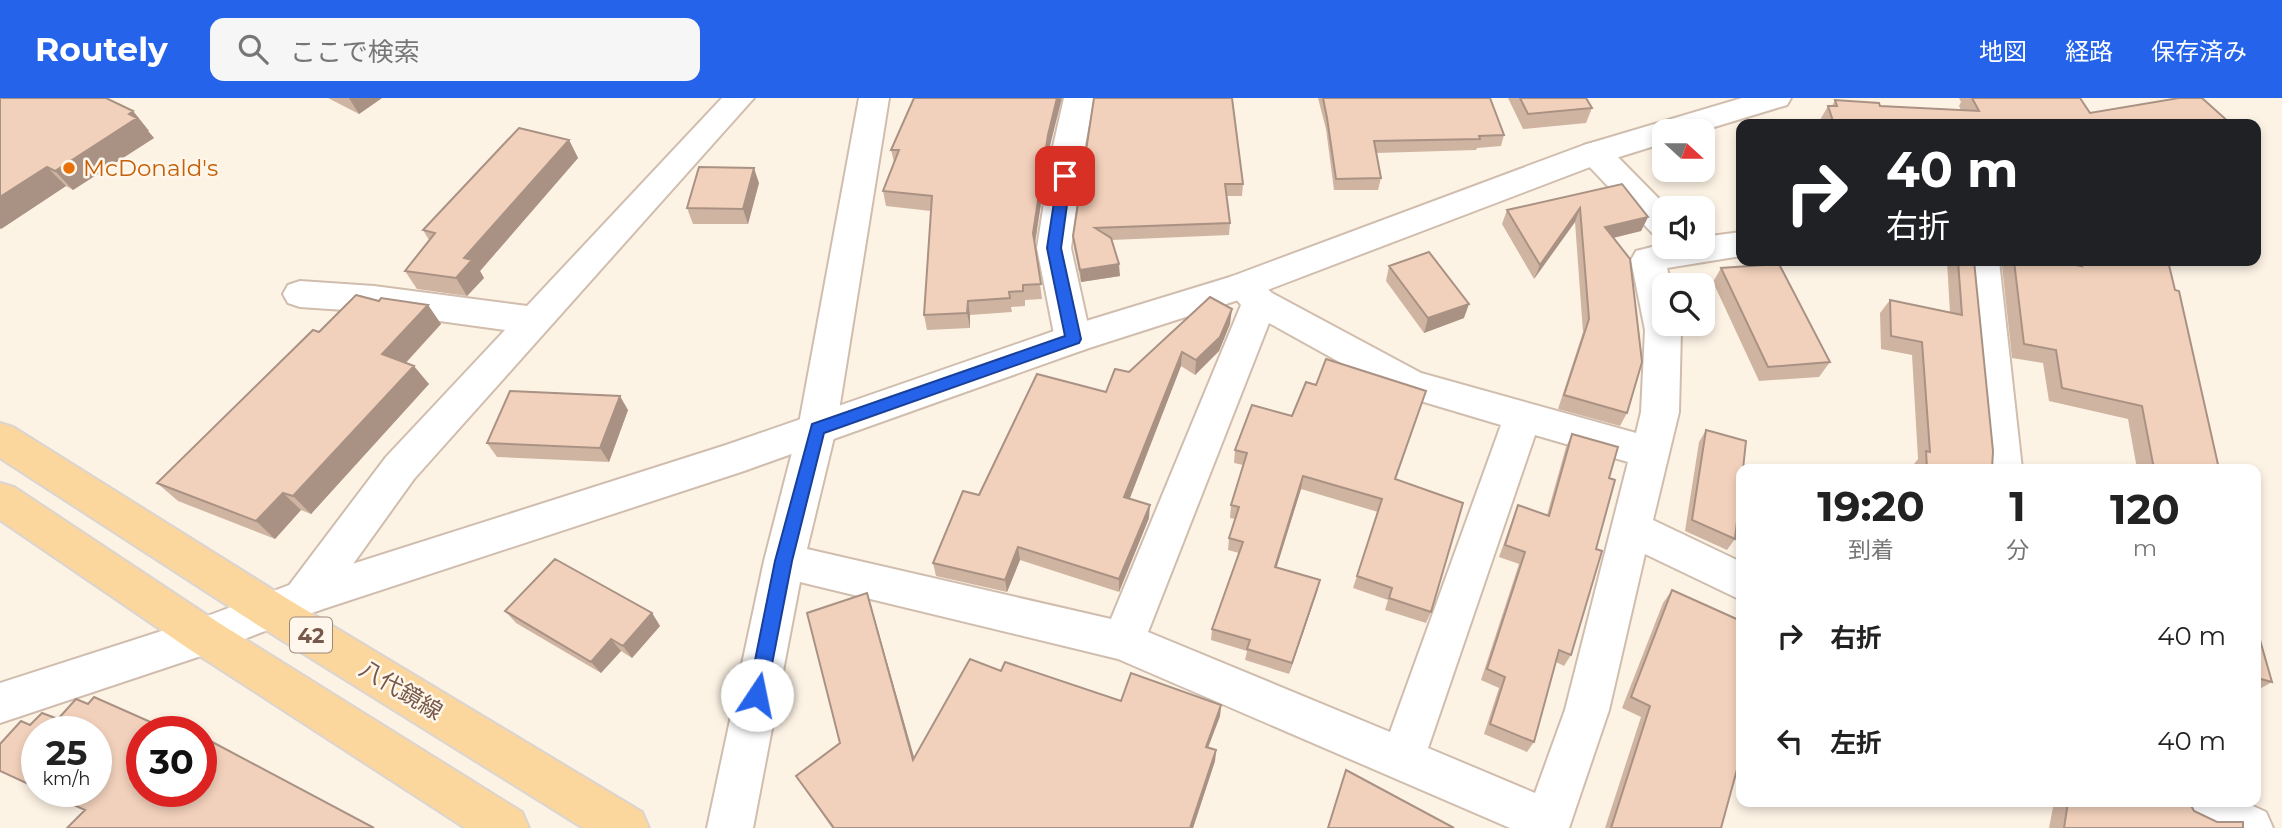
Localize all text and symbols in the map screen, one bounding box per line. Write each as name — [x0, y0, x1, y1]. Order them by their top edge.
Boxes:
search box — [210, 18, 700, 81]
text: Routely — [35, 29, 168, 69]
icon: search — [234, 30, 272, 68]
text: ここで検索 — [290, 36, 420, 68]
text: 地図 — [1979, 37, 2027, 66]
text: 経路 — [2065, 37, 2113, 66]
text: 保存済み — [2151, 37, 2247, 66]
north arrow — [1652, 119, 1715, 182]
map controls — [1652, 119, 1715, 336]
text: 40 m — [1886, 140, 2018, 199]
pin — [1035, 146, 1095, 206]
icon: right — [1771, 147, 1862, 238]
place label: McDonald's — [83, 154, 218, 182]
icon: arrive — [1046, 157, 1084, 195]
marker: McDonald's — [61, 160, 77, 176]
button: sound — [1652, 196, 1715, 259]
text: 右折 — [1886, 206, 1950, 245]
button: search — [1652, 273, 1715, 336]
text: 19:20 — [1817, 480, 1925, 532]
text: 1 — [2009, 480, 2026, 532]
text: 120 — [2110, 483, 2180, 535]
text: m — [2133, 534, 2157, 562]
text: 到着 — [1848, 536, 1894, 564]
text: 分 — [2006, 536, 2029, 564]
icon: right — [1771, 617, 1809, 655]
road number: 42 — [290, 618, 332, 652]
text: 40 m — [2157, 620, 2226, 652]
text: 右折 — [1830, 622, 1882, 654]
street label: 八代鏡線 — [354, 654, 448, 726]
position arrow — [720, 658, 794, 732]
speed limit sign: 30 — [126, 716, 217, 807]
icon: left — [1771, 722, 1809, 760]
text: 40 m — [2157, 725, 2226, 757]
text: 左折 — [1830, 727, 1882, 759]
text: 25 — [46, 731, 87, 774]
text: km/h — [42, 768, 91, 790]

